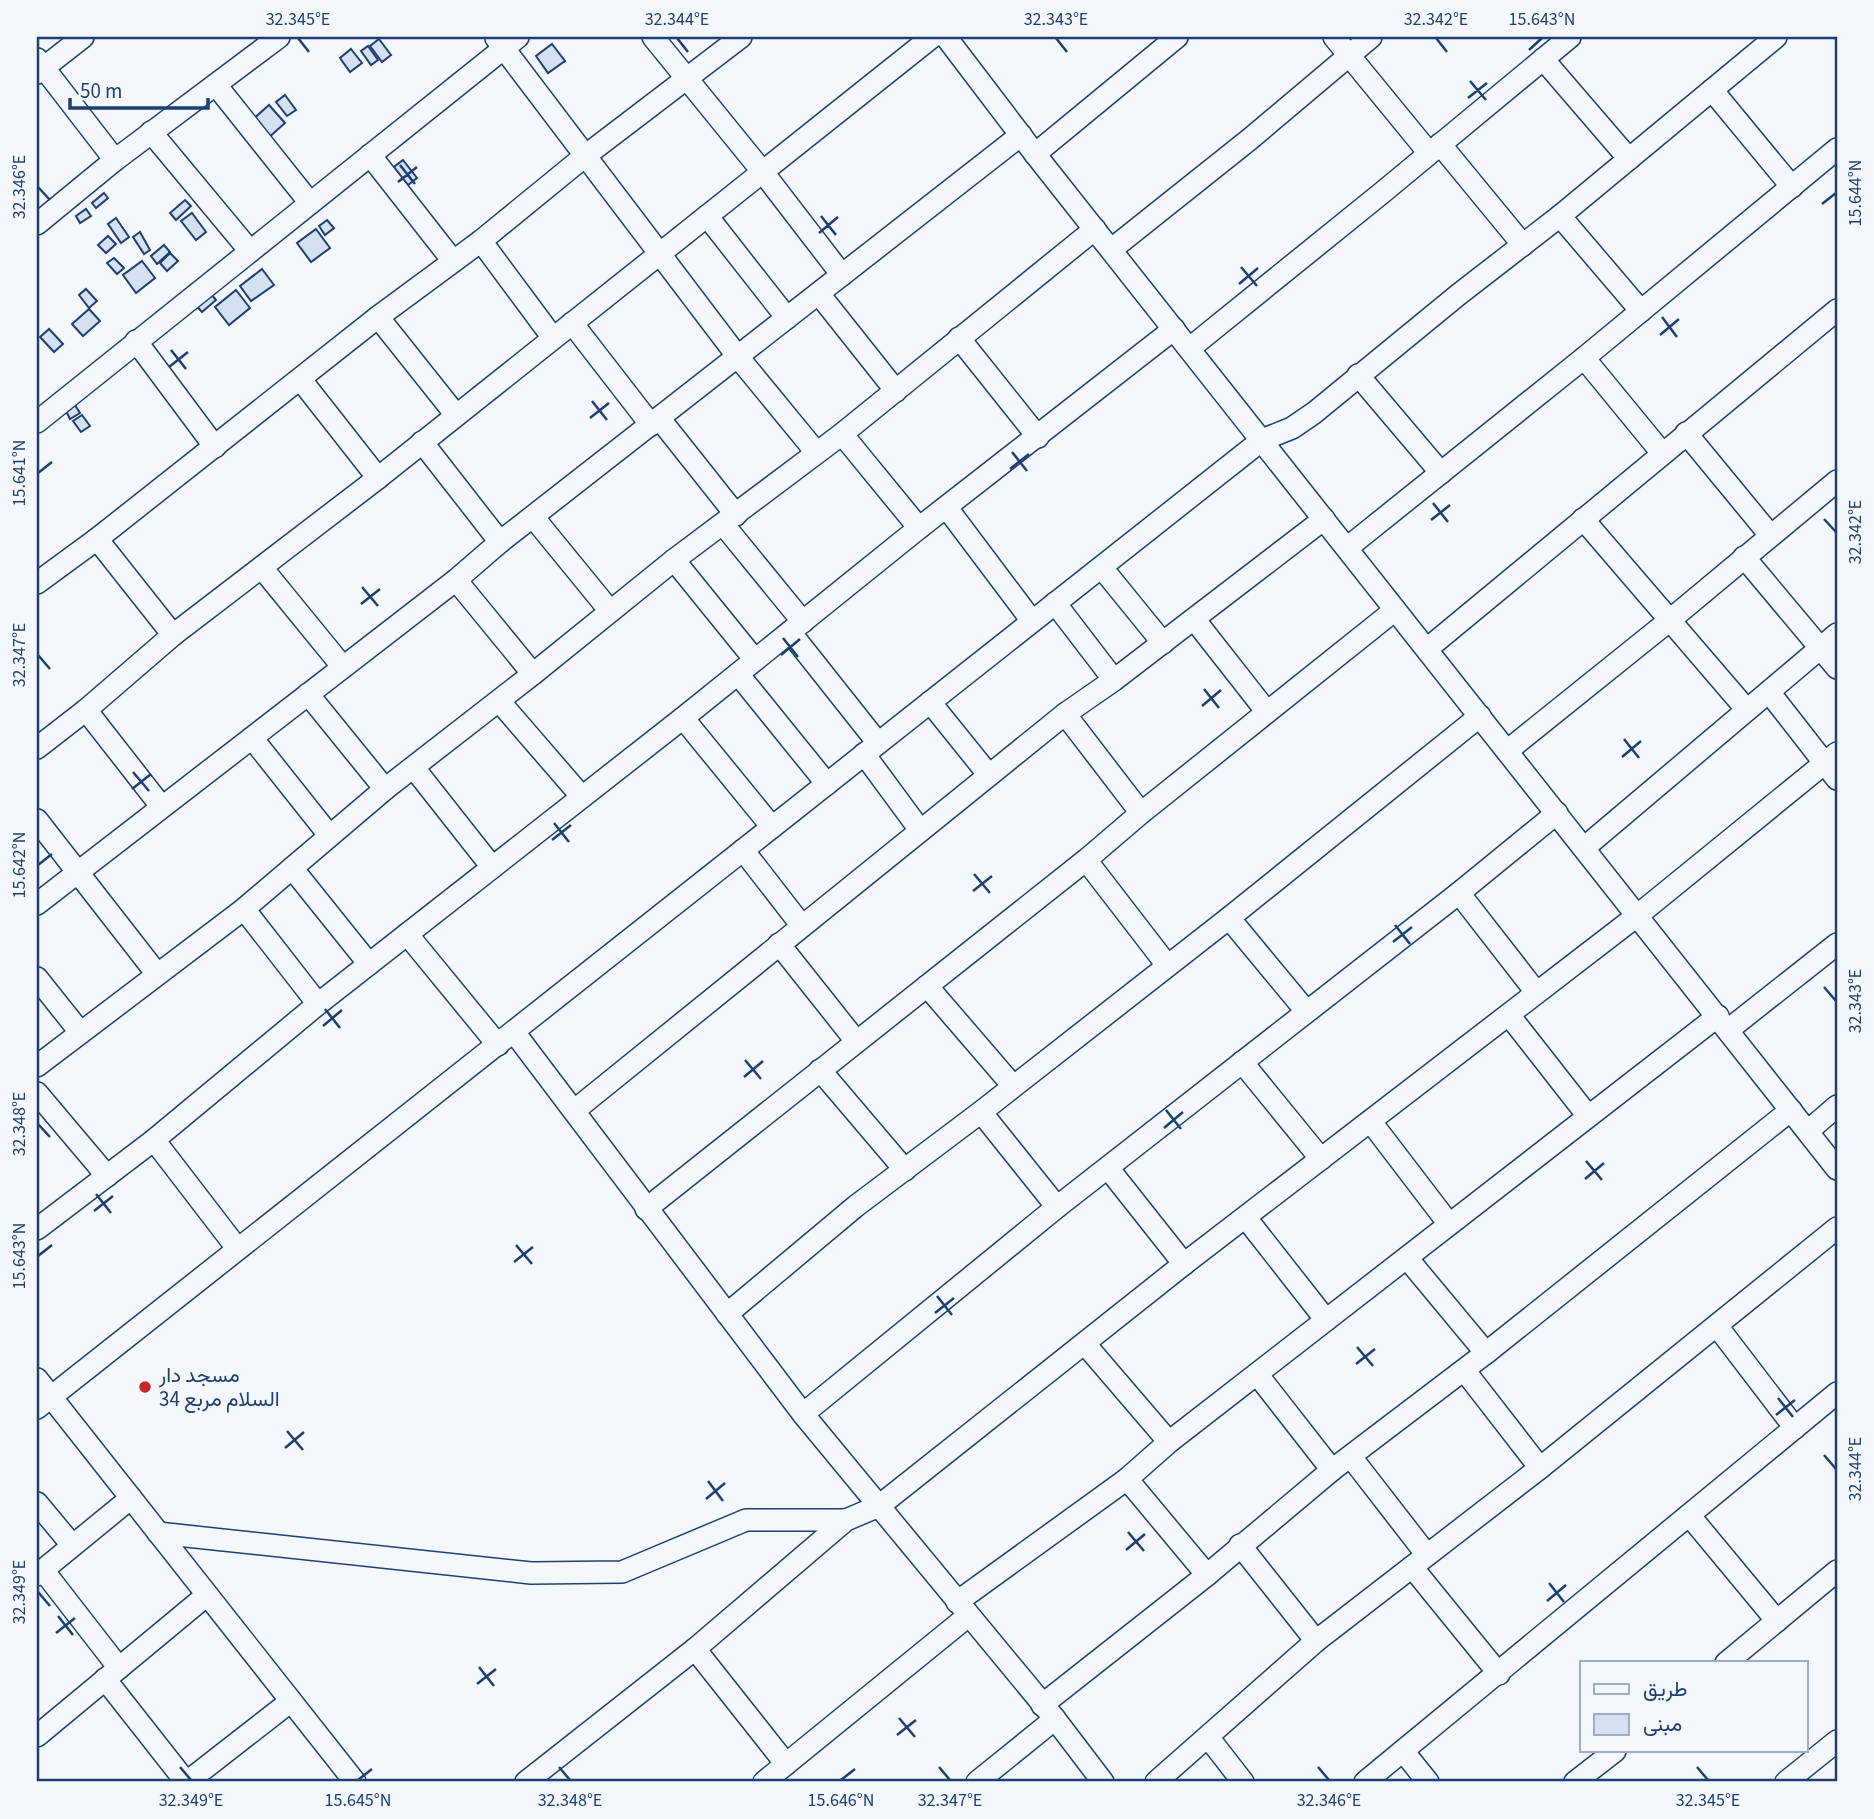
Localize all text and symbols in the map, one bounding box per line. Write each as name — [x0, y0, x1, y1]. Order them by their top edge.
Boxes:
text: 32.345°E — [266, 7, 330, 32]
text: 32.344°E — [645, 7, 709, 32]
text: 32.343°E — [1024, 7, 1088, 32]
text: 32.342°E — [1404, 7, 1468, 32]
text: 15.643°N — [1509, 7, 1575, 32]
scale bar — [70, 66, 208, 110]
text: 50 m — [80, 76, 122, 106]
text: 32.346°E — [7, 155, 32, 219]
text: 15.644°N — [1843, 160, 1868, 226]
text: 15.641°N — [7, 440, 32, 506]
text: 32.342°E — [1843, 500, 1868, 564]
text: 32.347°E — [7, 623, 32, 687]
text: 15.642°N — [7, 832, 32, 898]
text: 32.343°E — [1843, 969, 1868, 1033]
text: 32.348°E — [7, 1092, 32, 1156]
text: 15.643°N — [7, 1223, 32, 1289]
place label: مسجد دار السلام مربع 34 — [158, 1360, 280, 1414]
marker: مسجد دار السلام مربع 34 — [137, 1379, 153, 1395]
text: 32.344°E — [1843, 1437, 1868, 1501]
text: 32.349°E — [7, 1560, 32, 1624]
legend — [1580, 1661, 1808, 1752]
text: طريق — [1643, 1674, 1688, 1704]
text: مبنى — [1643, 1709, 1682, 1739]
text: 32.349°E — [159, 1788, 223, 1813]
text: 15.645°N — [325, 1788, 391, 1813]
text: 32.348°E — [538, 1788, 602, 1813]
text: 15.646°N — [808, 1788, 874, 1813]
text: 32.347°E — [918, 1788, 982, 1813]
text: 32.346°E — [1297, 1788, 1361, 1813]
text: 32.345°E — [1676, 1788, 1740, 1813]

